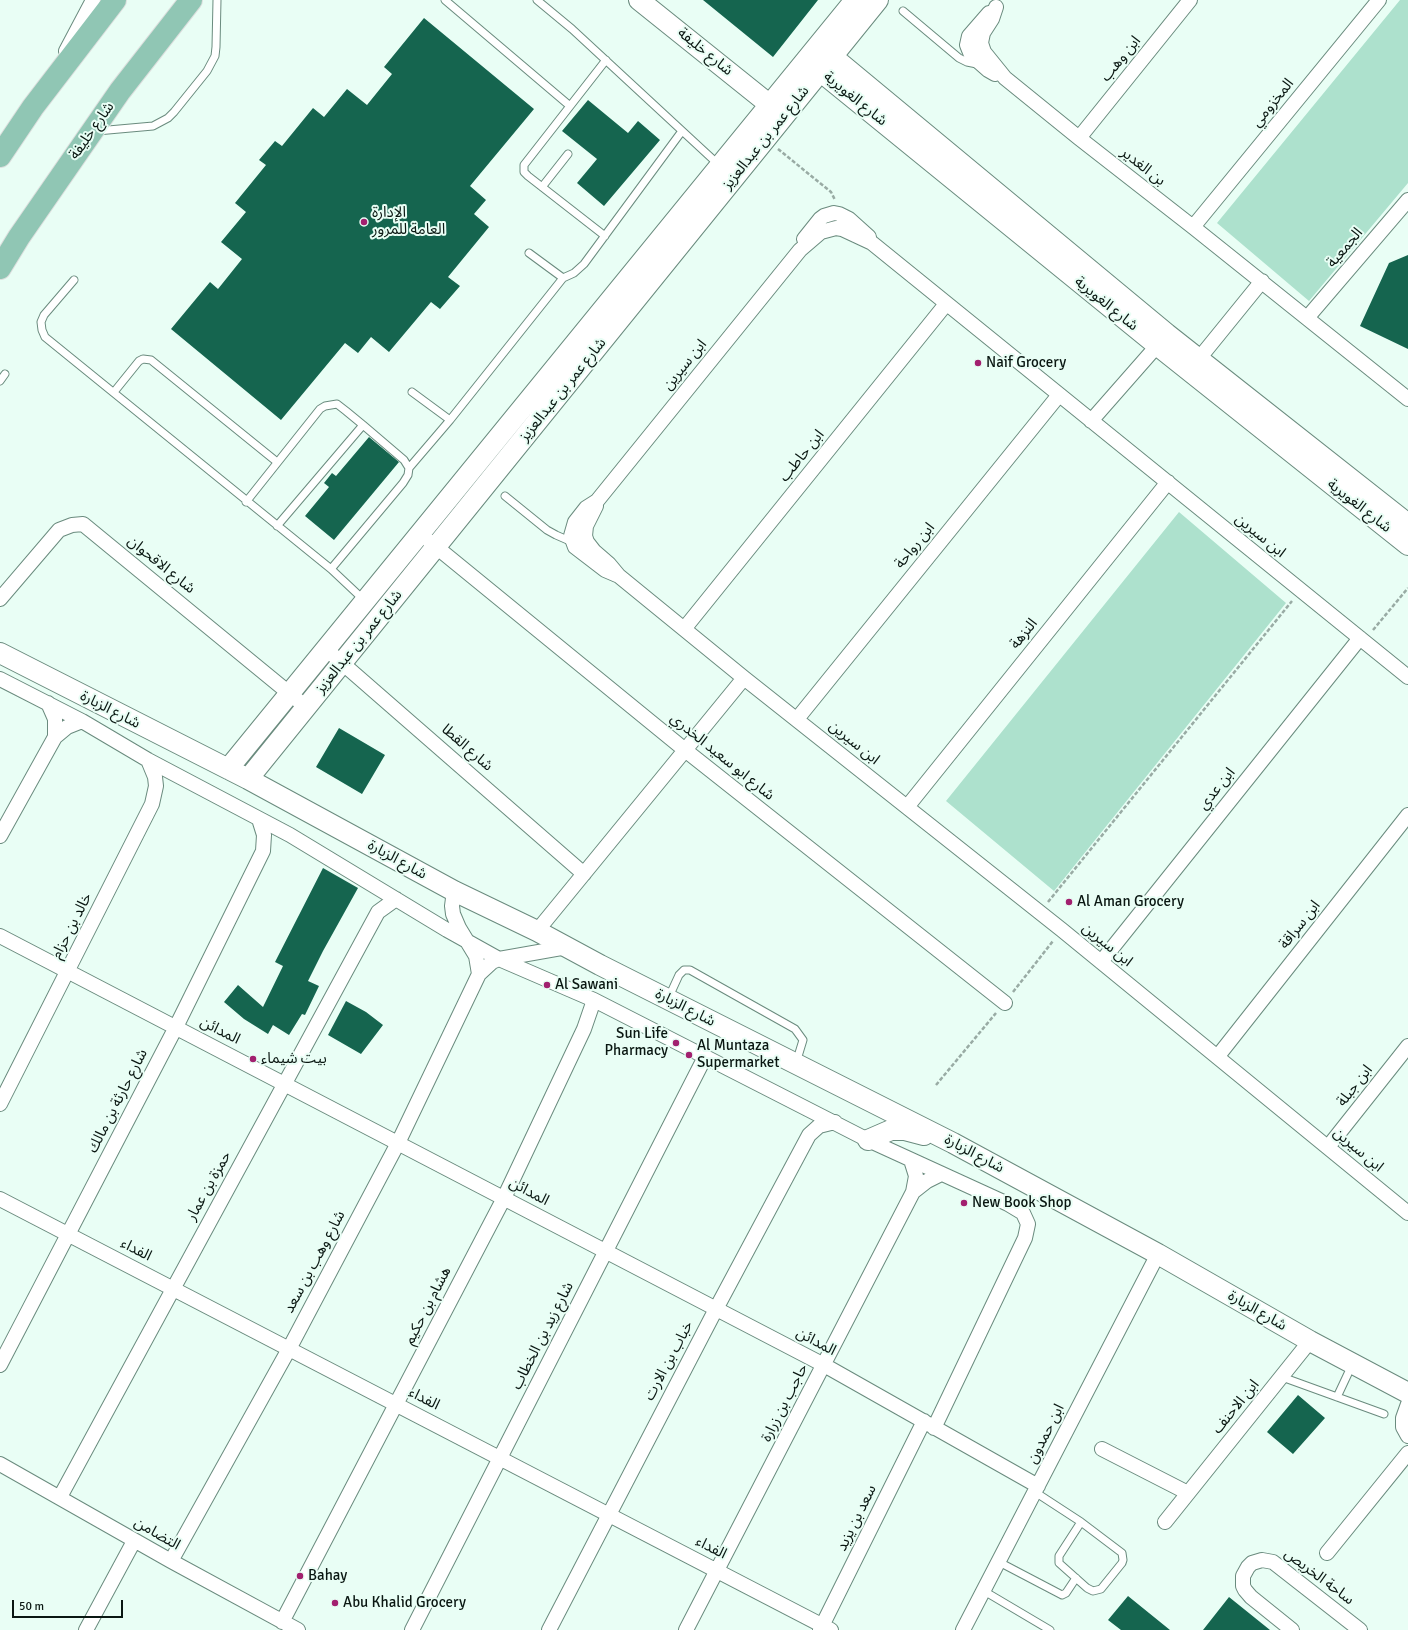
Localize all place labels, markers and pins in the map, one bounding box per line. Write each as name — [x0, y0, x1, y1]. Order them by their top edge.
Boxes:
place label: الإدارة العامة للمرور — [372, 204, 445, 239]
marker: الإدارة العامة للمرور — [359, 217, 369, 227]
place label: Naif Grocery — [986, 354, 1066, 372]
marker: Naif Grocery — [973, 358, 983, 368]
place label: Al Aman Grocery — [1077, 893, 1184, 911]
marker: Al Aman Grocery — [1064, 897, 1074, 907]
place label: Al Sawani — [555, 976, 618, 994]
marker: Al Sawani — [542, 980, 552, 990]
place label: Sun Life Pharmacy — [605, 1025, 668, 1060]
place label: Al Muntaza Supermarket — [697, 1037, 780, 1072]
marker: Sun Life Pharmacy — [671, 1038, 681, 1048]
place label: بيت شيماء — [261, 1050, 327, 1068]
marker: Al Muntaza Supermarket — [684, 1050, 694, 1060]
marker: بيت شيماء — [248, 1054, 258, 1064]
place label: New Book Shop — [972, 1194, 1071, 1212]
marker: New Book Shop — [959, 1198, 969, 1208]
place label: Bahay — [308, 1567, 347, 1585]
marker: Bahay — [295, 1571, 305, 1581]
place label: Abu Khalid Grocery — [343, 1594, 466, 1612]
marker: Abu Khalid Grocery — [330, 1598, 340, 1608]

